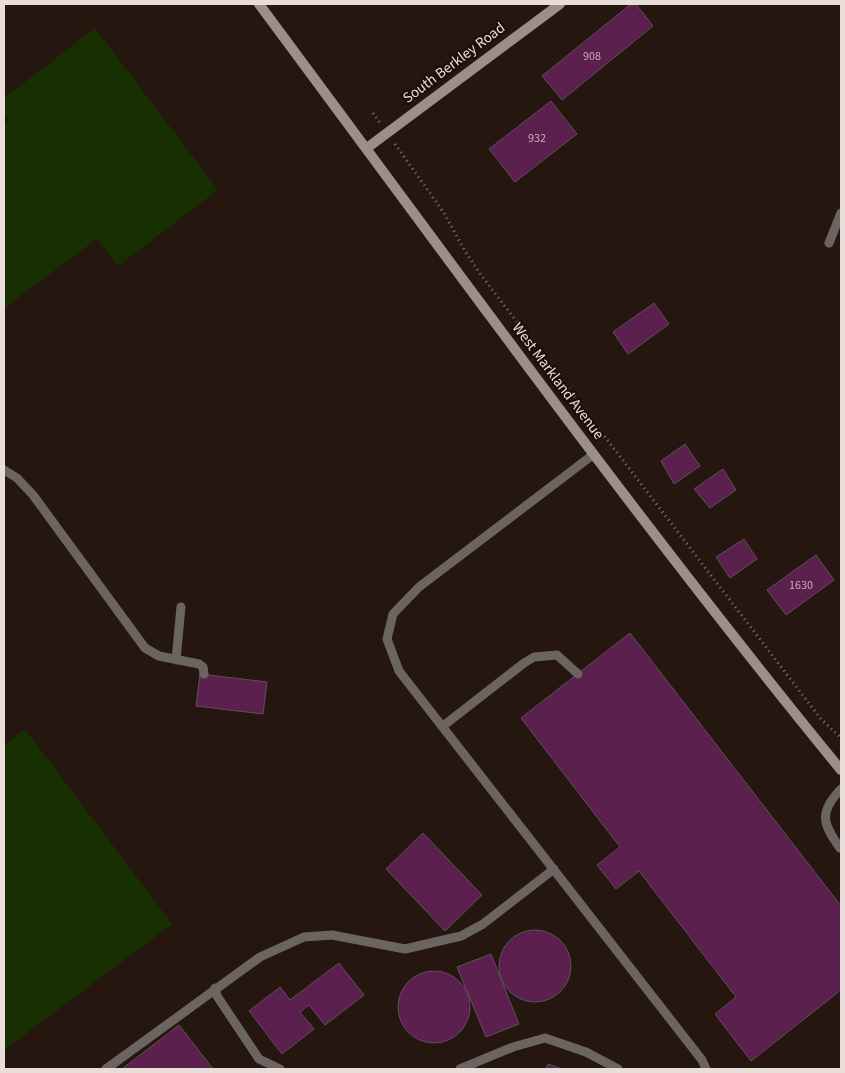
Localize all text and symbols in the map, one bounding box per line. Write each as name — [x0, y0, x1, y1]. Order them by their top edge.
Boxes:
street label: South Berkley Road — [399, 18, 509, 108]
house number: 908 — [583, 48, 601, 65]
house number: 932 — [528, 130, 546, 147]
street label: West Markland Avenue — [507, 318, 609, 444]
house number: 1630 — [789, 577, 813, 594]

